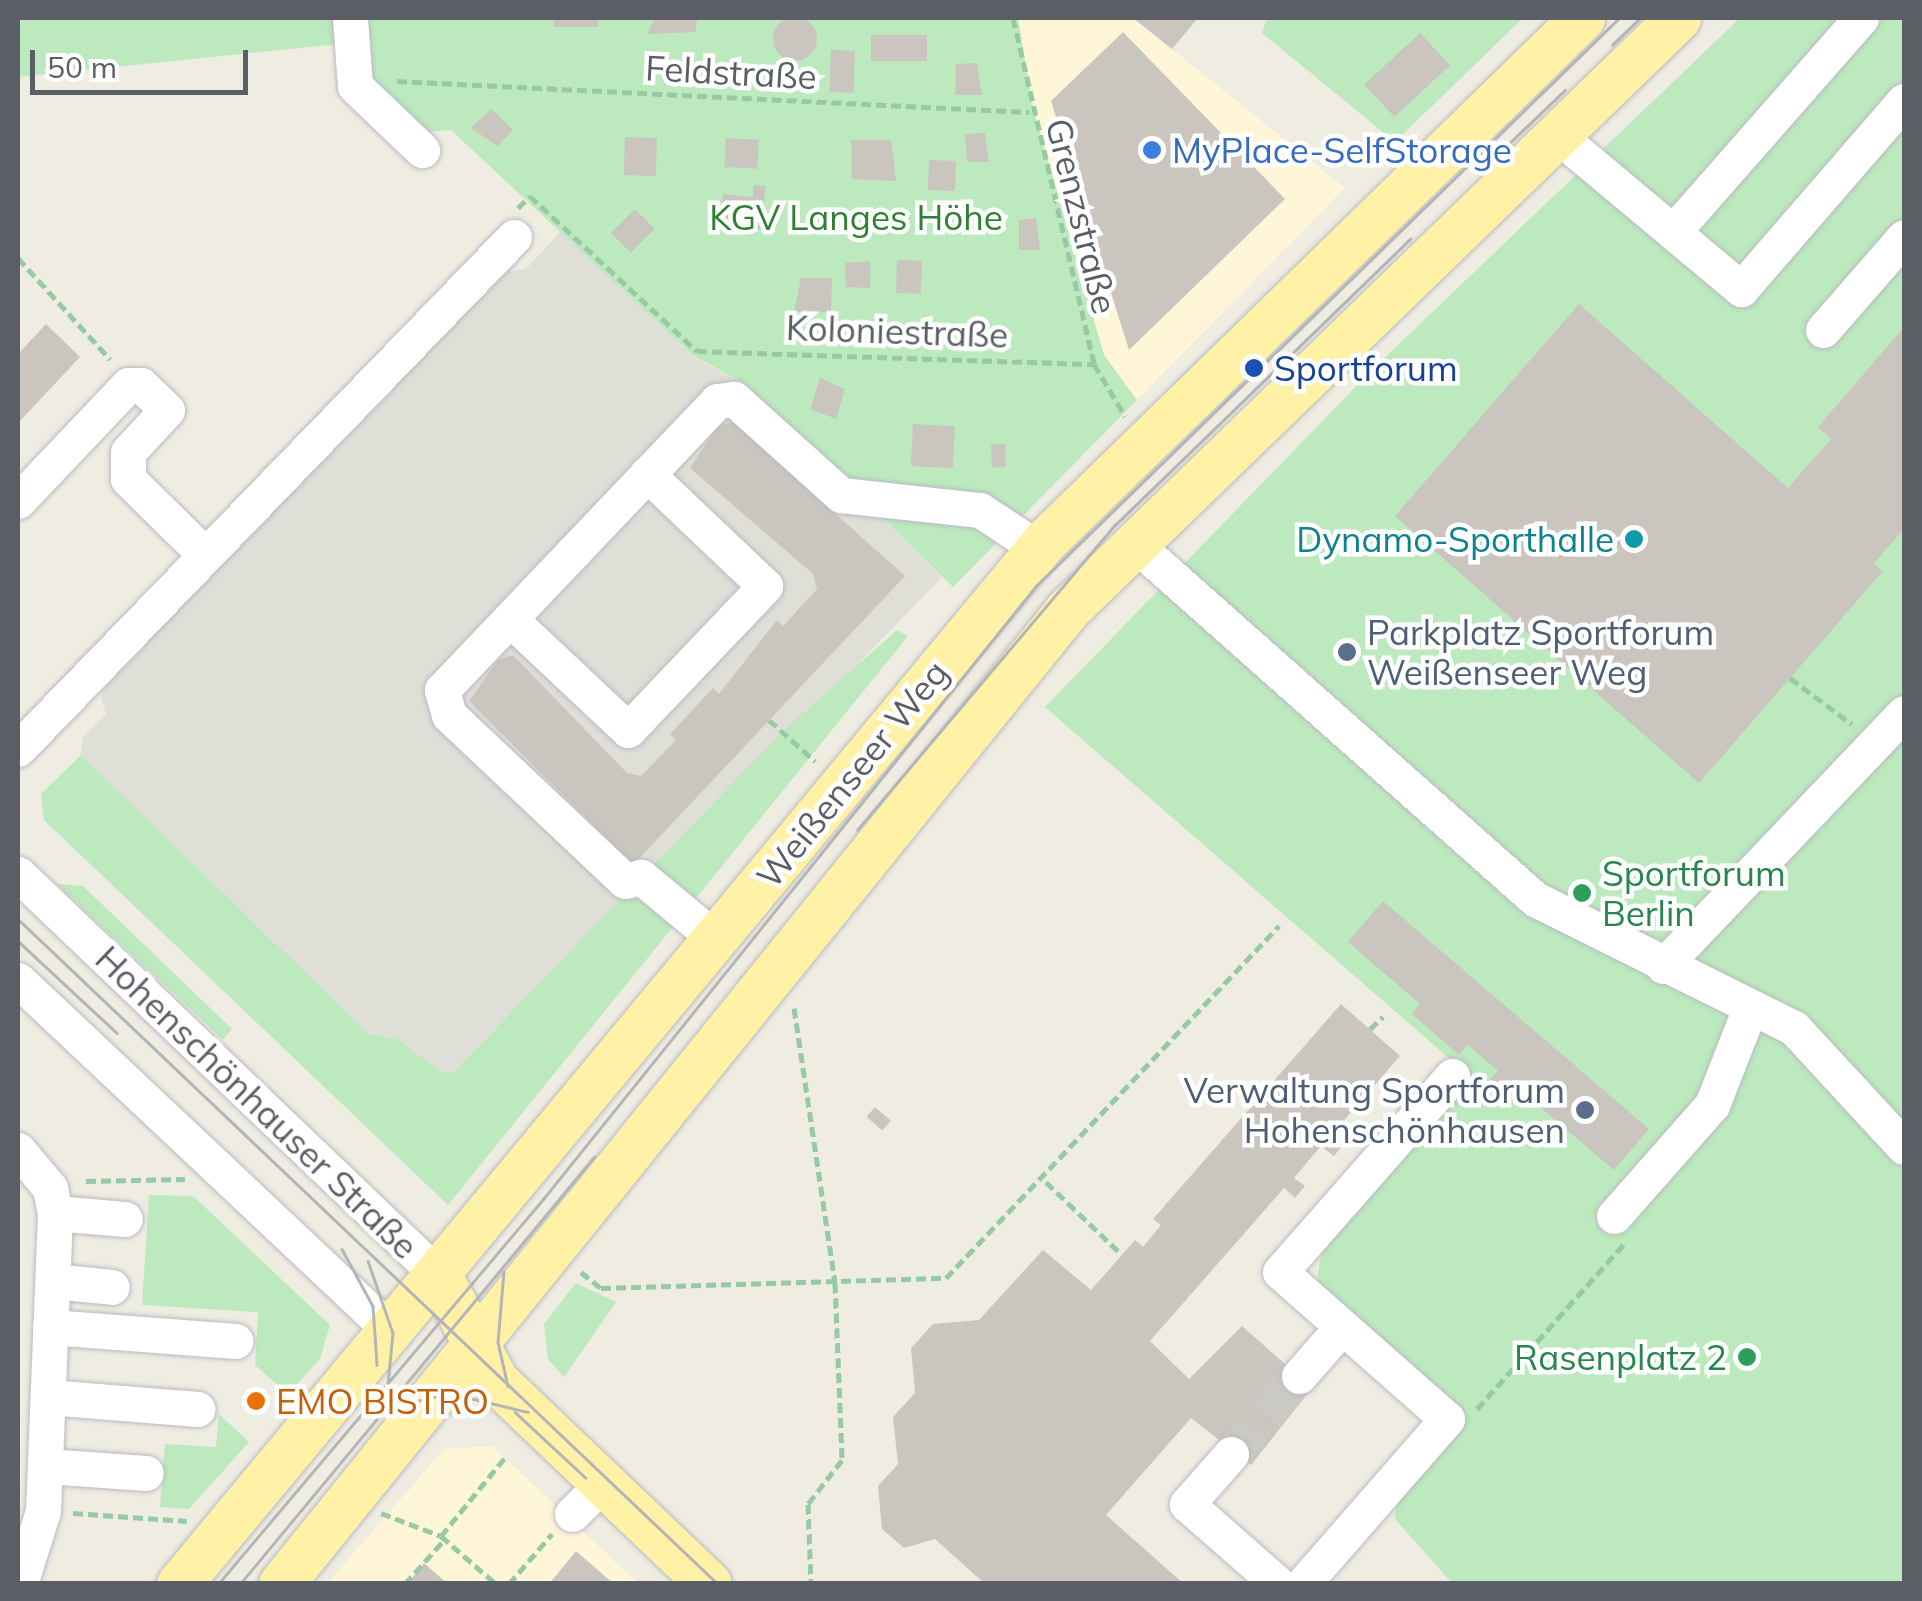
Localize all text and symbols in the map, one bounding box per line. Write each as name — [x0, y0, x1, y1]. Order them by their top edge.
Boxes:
scale bar — [35, 30, 252, 92]
street label: Feldstraße — [644, 47, 818, 97]
text: 50 m — [47, 48, 117, 86]
street label: Grenzstraße — [1037, 114, 1127, 318]
place label: MyPlace-SelfStorage — [1172, 129, 1512, 171]
marker: MyPlace-SelfStorage — [1141, 139, 1163, 161]
park label: KGV Langes Höhe — [709, 196, 1003, 238]
street label: Koloniestraße — [785, 306, 1009, 356]
place label: Sportforum — [1274, 347, 1458, 389]
marker: Sportforum — [1243, 357, 1265, 379]
place label: Dynamo-Sporthalle — [1296, 518, 1614, 560]
marker: Dynamo-Sporthalle — [1623, 528, 1645, 550]
place label: Parkplatz Sportforum Weißenseer Weg — [1367, 611, 1714, 693]
marker: Parkplatz Sportforum Weißenseer Weg — [1336, 641, 1358, 663]
street label: Weißenseer Weg — [747, 652, 957, 896]
place label: Sportforum Berlin — [1602, 852, 1786, 934]
marker: Sportforum Berlin — [1571, 882, 1593, 904]
street label: Hohenschönhauser Straße — [87, 937, 427, 1267]
place label: Verwaltung Sportforum Hohenschönhausen — [1184, 1069, 1565, 1151]
marker: Verwaltung Sportforum Hohenschönhausen — [1574, 1099, 1596, 1121]
place label: Rasenplatz 2 — [1514, 1336, 1727, 1378]
marker: Rasenplatz 2 — [1736, 1346, 1758, 1368]
place label: EMO BISTRO — [276, 1380, 489, 1422]
marker: EMO BISTRO — [245, 1390, 267, 1412]

